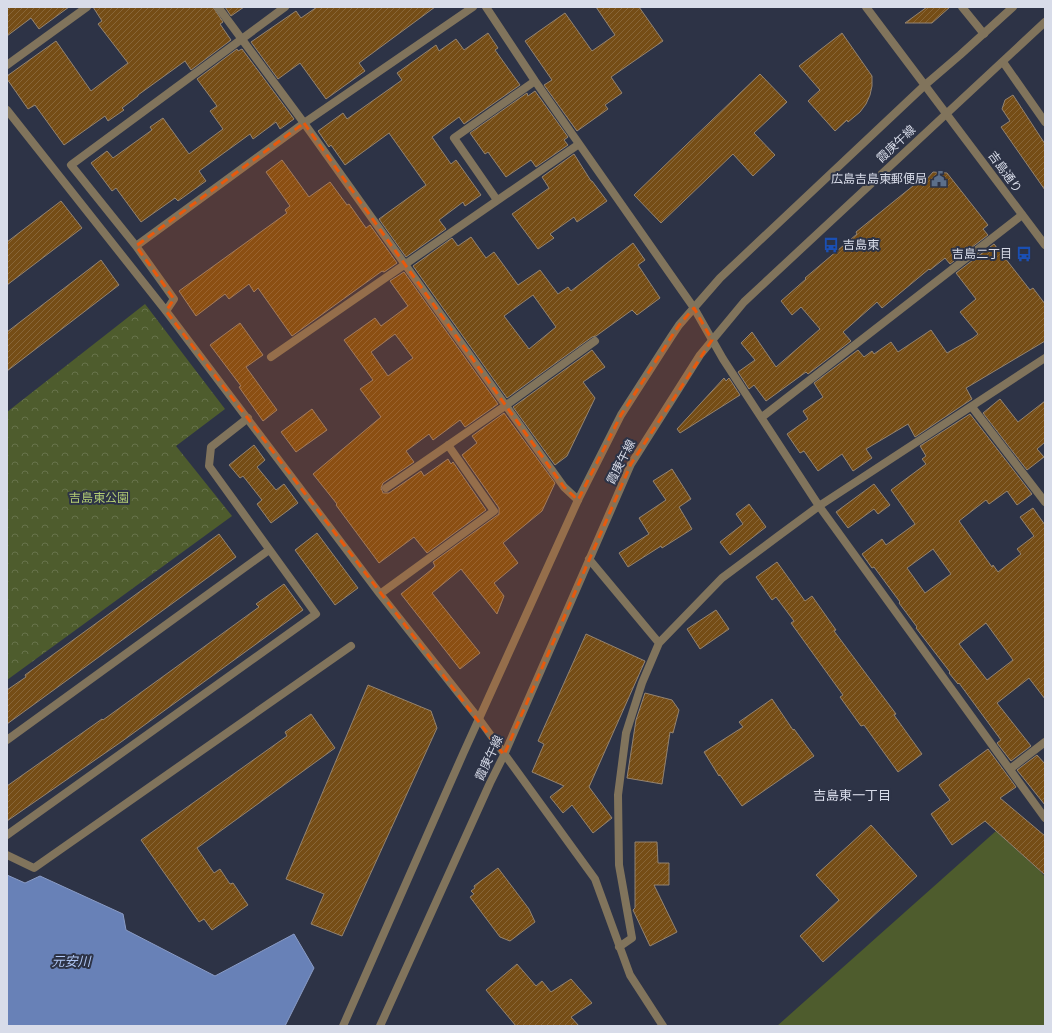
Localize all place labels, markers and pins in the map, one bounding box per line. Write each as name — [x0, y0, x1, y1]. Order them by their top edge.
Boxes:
public building icon: 広島吉島東郵便局 — [930, 170, 948, 188]
place label: 広島吉島東郵便局 — [831, 172, 927, 186]
bus stop icon: 吉島東 — [822, 236, 840, 254]
place label: 吉島東 — [843, 238, 879, 252]
bus stop icon: 吉島二丁目 — [1015, 245, 1033, 263]
place label: 吉島二丁目 — [952, 247, 1012, 261]

